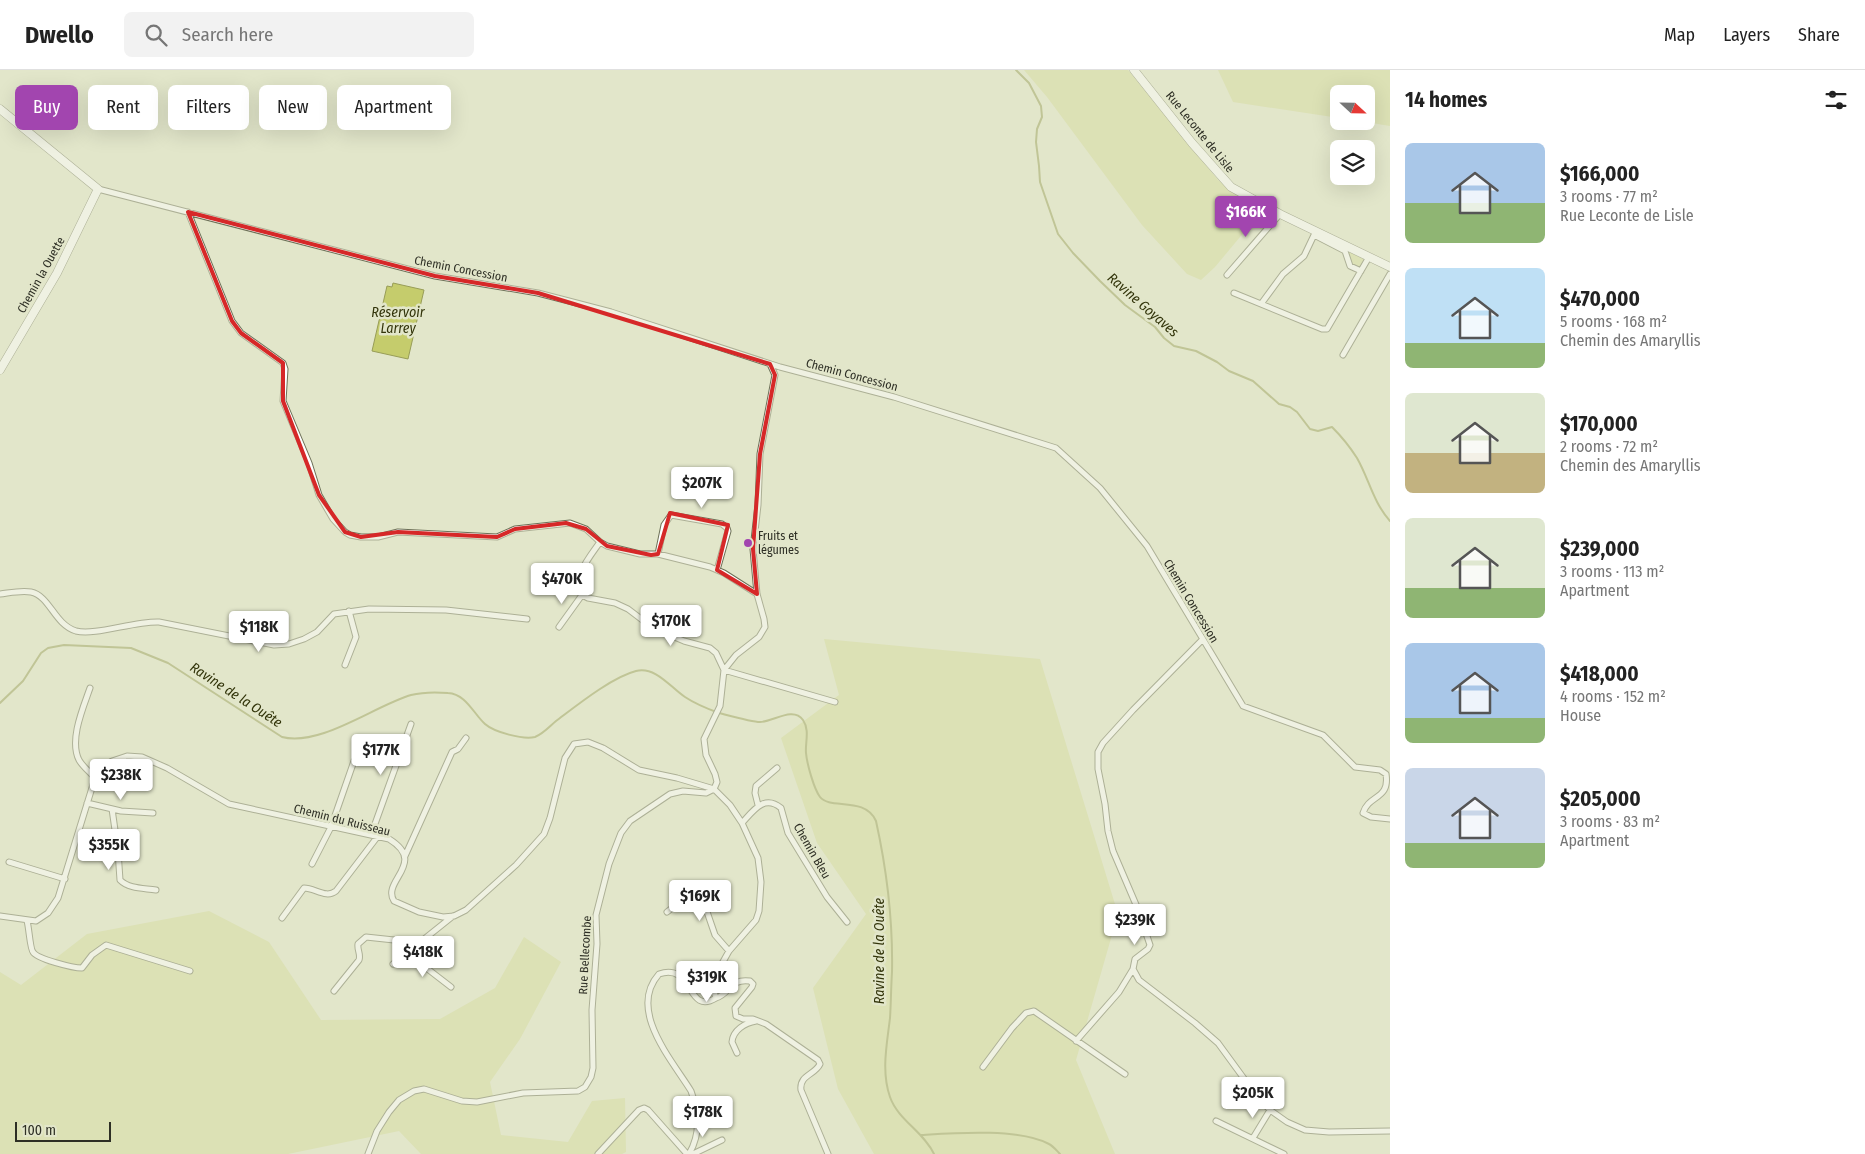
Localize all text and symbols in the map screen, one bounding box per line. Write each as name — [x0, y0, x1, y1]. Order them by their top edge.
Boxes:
search box — [124, 12, 474, 57]
text: Dwello — [25, 21, 94, 49]
icon: search — [142, 21, 170, 49]
text: Search here — [182, 23, 273, 46]
text: Map — [1664, 24, 1695, 46]
text: Layers — [1723, 24, 1770, 46]
text: Share — [1798, 24, 1840, 46]
chip: Buy — [15, 85, 78, 130]
chip: Rent — [88, 85, 158, 130]
chip: Filters — [168, 85, 249, 130]
chip: New — [259, 85, 327, 130]
chip: Apartment — [337, 85, 451, 130]
north arrow — [1330, 85, 1375, 130]
map controls — [1330, 85, 1375, 185]
icon: filters — [1822, 86, 1850, 114]
text: 14 homes — [1405, 87, 1487, 113]
street label: Rue Leconte de Lisle — [1163, 89, 1237, 175]
button: layers — [1330, 140, 1375, 185]
text: $166,000 — [1560, 161, 1639, 187]
icon: home — [1445, 163, 1505, 223]
text: 3 rooms · 77 m² — [1560, 187, 1658, 206]
pin: $166K — [1211, 196, 1281, 238]
text: $166K — [1226, 202, 1266, 221]
text: Rue Leconte de Lisle — [1560, 206, 1694, 225]
street label: Chemin la Ouette — [14, 234, 68, 315]
street label: Chemin Concession — [413, 253, 509, 285]
water label: Ravine Goyaves — [1104, 269, 1182, 341]
text: $470,000 — [1560, 286, 1640, 312]
icon: home — [1445, 288, 1505, 348]
water label: Réservoir Larrey — [371, 304, 426, 337]
text: 5 rooms · 168 m² — [1560, 312, 1667, 331]
text: Chemin des Amaryllis — [1560, 331, 1701, 350]
street label: Chemin Concession — [804, 356, 900, 394]
text: $170,000 — [1560, 411, 1638, 437]
icon: home — [1445, 413, 1505, 473]
text: 2 rooms · 72 m² — [1560, 437, 1658, 456]
text: Chemin des Amaryllis — [1560, 456, 1701, 475]
pin: $207K — [667, 466, 737, 509]
text: $207K — [682, 473, 722, 492]
place label: Fruits et légumes — [758, 529, 799, 557]
text: $239,000 — [1560, 536, 1639, 562]
marker: Fruits et légumes — [742, 537, 754, 549]
icon: home — [1445, 538, 1505, 598]
street label: Chemin Concession — [1161, 557, 1221, 645]
pin: $470K — [527, 562, 597, 605]
text: 3 rooms · 113 m² — [1560, 562, 1664, 581]
text: $470K — [542, 569, 582, 588]
text: Apartment — [1560, 581, 1629, 600]
pin: $170K — [636, 604, 706, 647]
pin: $118K — [224, 610, 294, 653]
text: $170K — [652, 611, 690, 630]
text: $118K — [240, 617, 278, 636]
water label: Ravine de la Ouête — [187, 659, 286, 731]
text: $418,000 — [1560, 661, 1639, 687]
icon: home — [1445, 663, 1505, 723]
text: 4 rooms · 152 m² — [1560, 687, 1666, 706]
text: House — [1560, 706, 1601, 725]
pin: $177K — [346, 734, 416, 776]
text: $177K — [362, 740, 400, 759]
pin: $238K — [86, 758, 156, 801]
text: $238K — [101, 765, 141, 784]
text: $205,000 — [1560, 786, 1641, 812]
icon: home — [1445, 788, 1505, 848]
street label: Chemin du Ruisseau — [292, 801, 392, 839]
text: 3 rooms · 83 m² — [1560, 812, 1660, 831]
street label: Chemin Bleu — [791, 821, 833, 881]
pin: $355K — [74, 828, 144, 871]
text: Apartment — [1560, 831, 1629, 850]
text: $355K — [89, 835, 129, 854]
pin: $169K — [665, 880, 735, 922]
text: $169K — [680, 886, 720, 905]
water label: Ravine de la Ouête — [871, 897, 888, 1004]
pin: $239K — [1100, 904, 1170, 946]
text: $239K — [1115, 910, 1155, 929]
street label: Rue Bellecombe — [576, 915, 594, 995]
pin: $418K — [388, 936, 458, 978]
text: $418K — [403, 942, 443, 961]
pin: $319K — [672, 960, 742, 1003]
text: $319K — [687, 967, 727, 986]
pin: $205K — [1218, 1076, 1288, 1119]
text: $205K — [1232, 1083, 1274, 1102]
pin: $178K — [668, 1096, 738, 1138]
text: $178K — [684, 1102, 722, 1121]
scale bar — [15, 1119, 111, 1142]
text: 100 m — [22, 1122, 56, 1139]

